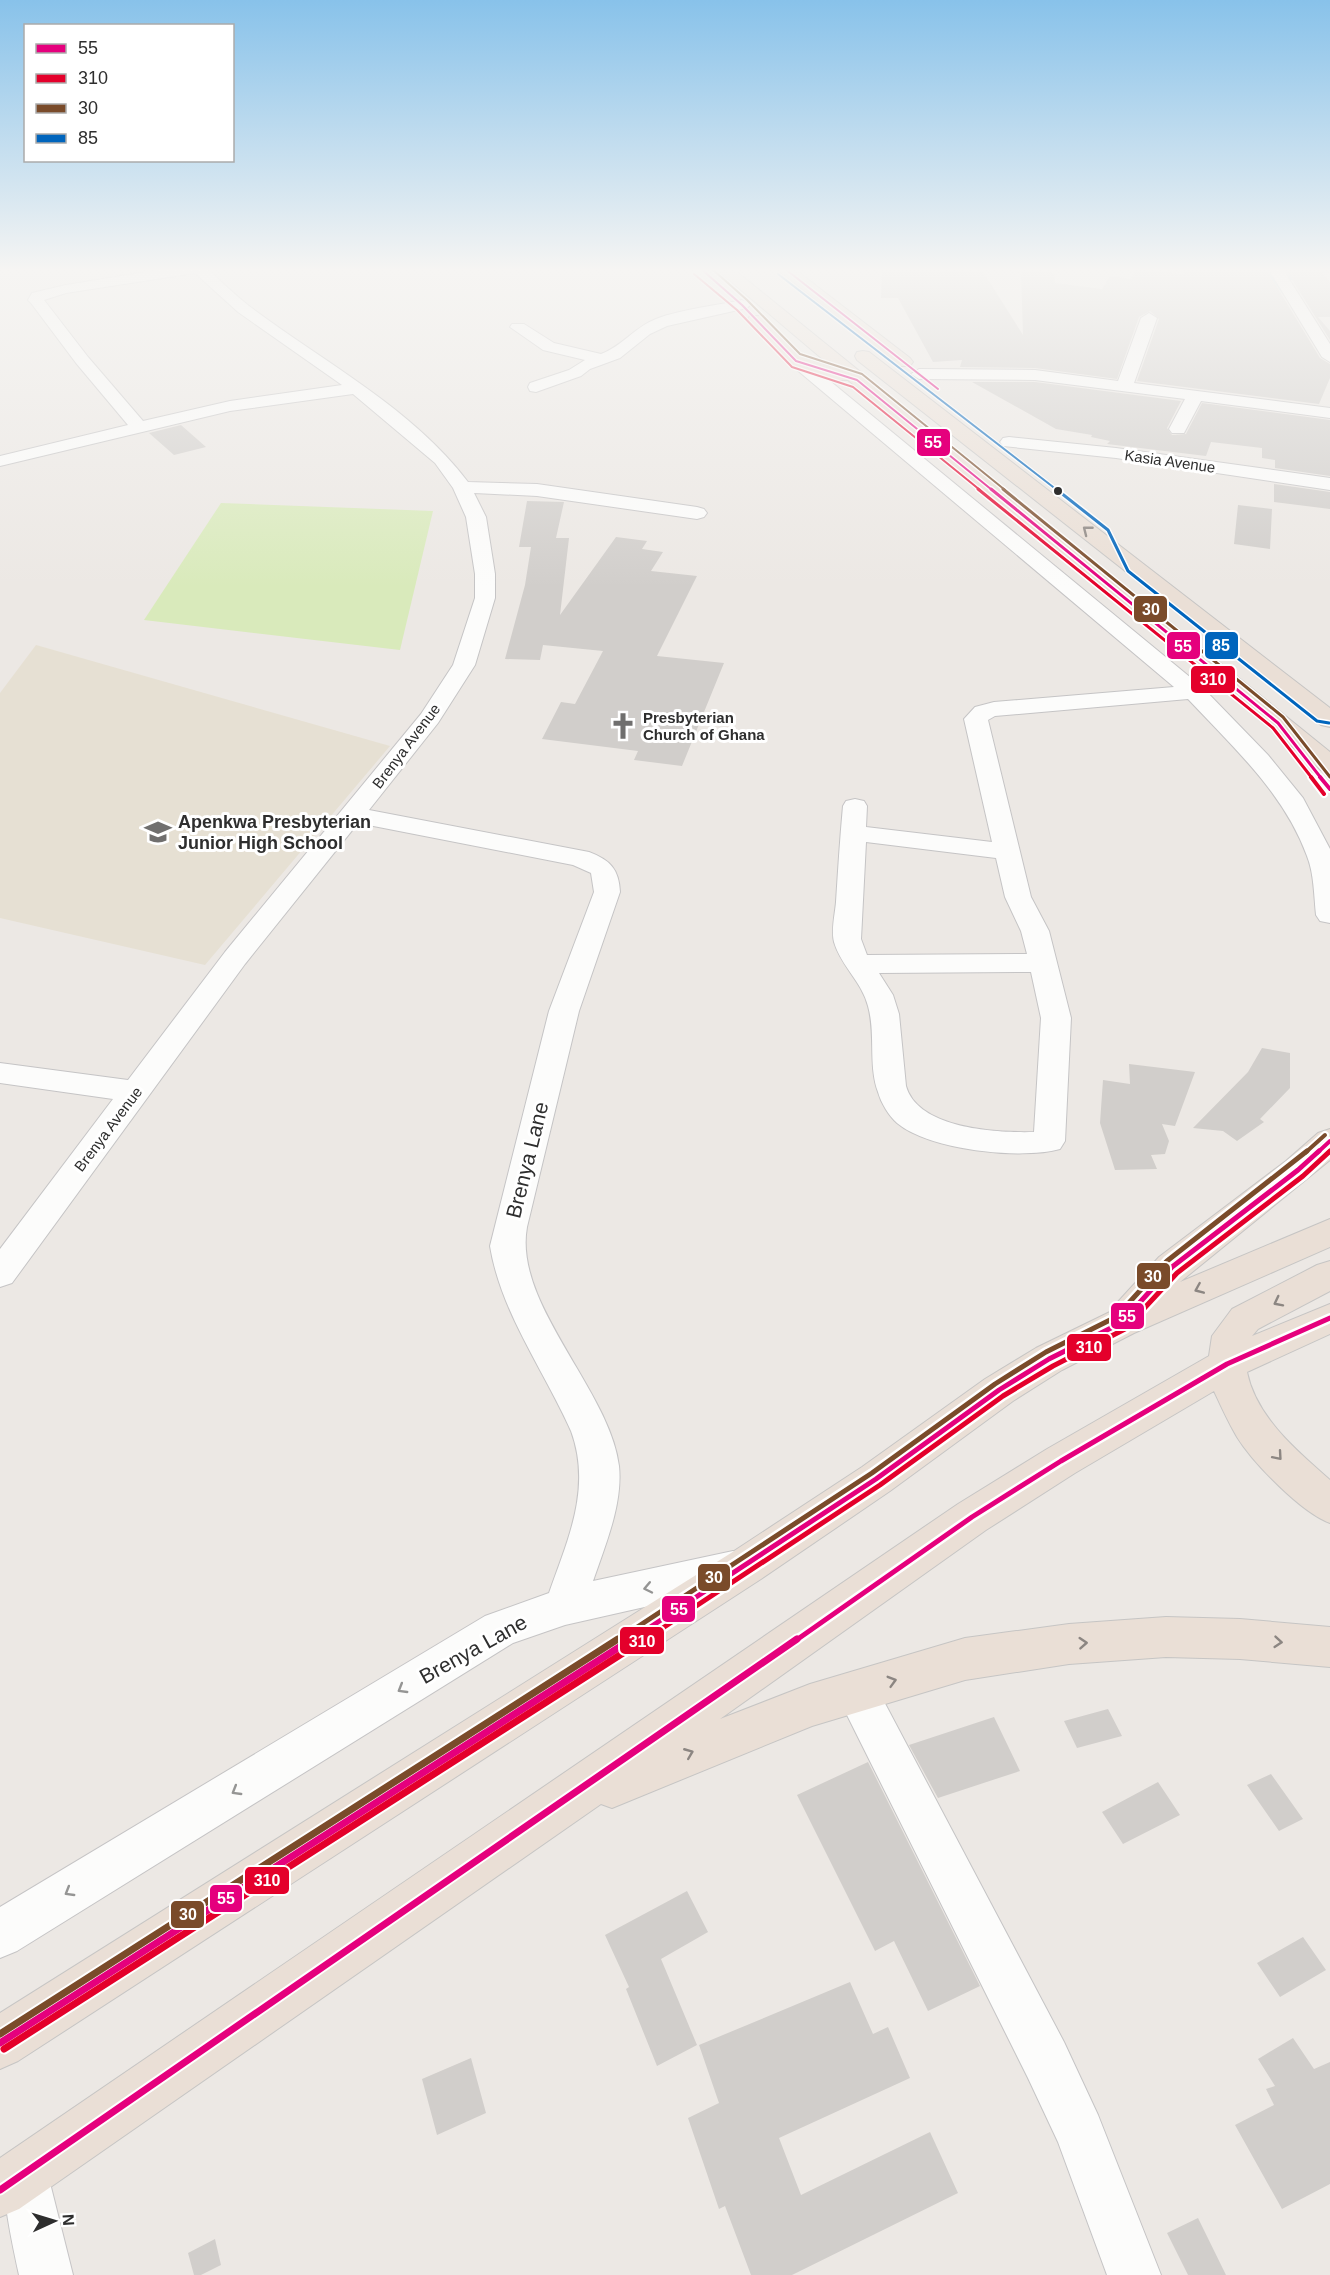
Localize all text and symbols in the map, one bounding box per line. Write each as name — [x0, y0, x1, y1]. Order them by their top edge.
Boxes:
legend — [24, 24, 234, 162]
text: 55 — [78, 38, 98, 58]
text: 310 — [78, 68, 108, 88]
text: 30 — [78, 98, 98, 118]
text: 85 — [78, 128, 98, 148]
line badge: 55 — [916, 428, 951, 457]
text: 55 — [924, 434, 942, 451]
street label: Kasia Avenue — [1124, 446, 1216, 476]
unlabelled marker — [1052, 485, 1064, 497]
one-way arrow — [1083, 526, 1094, 537]
line badge: 30 — [1133, 595, 1168, 623]
text: 30 — [1142, 601, 1160, 618]
line badge: 55 — [1166, 631, 1201, 660]
line badge: 85 — [1204, 631, 1239, 660]
text: 85 — [1212, 637, 1230, 654]
text: 55 — [1174, 638, 1192, 655]
line badge: 310 — [1190, 665, 1236, 694]
text: 310 — [1200, 671, 1226, 688]
street label: Brenya Avenue — [369, 700, 443, 792]
place label: Presbyterian Church of Ghana — [643, 709, 765, 743]
church icon: Presbyterian Church of Ghana — [608, 711, 638, 741]
place label: Apenkwa Presbyterian Junior High School — [178, 812, 371, 853]
school or university icon: Apenkwa Presbyterian Junior High School — [143, 817, 173, 847]
street label: Brenya Avenue — [71, 1083, 145, 1175]
street label: Brenya Lane — [501, 1099, 553, 1221]
line badge: 30 — [1136, 1262, 1171, 1290]
text: 30 — [1144, 1268, 1162, 1285]
one-way arrow — [1195, 1282, 1206, 1294]
one-way arrow — [1273, 1294, 1284, 1306]
line badge: 55 — [1110, 1302, 1145, 1330]
text: 55 — [1118, 1308, 1136, 1325]
line badge: 310 — [1066, 1333, 1112, 1362]
text: 310 — [1076, 1339, 1102, 1356]
one-way arrow — [1271, 1449, 1282, 1460]
line badge: 30 — [697, 1563, 731, 1592]
text: 30 — [705, 1569, 723, 1586]
one-way arrow — [643, 1581, 653, 1594]
line badge: 55 — [661, 1595, 696, 1623]
text: 55 — [670, 1601, 688, 1618]
street label: Brenya Lane — [415, 1610, 531, 1688]
line badge: 310 — [619, 1626, 665, 1655]
text: 310 — [629, 1633, 655, 1650]
one-way arrow — [1273, 1635, 1282, 1648]
one-way arrow — [1079, 1636, 1088, 1649]
one-way arrow — [887, 1675, 897, 1688]
one-way arrow — [398, 1682, 408, 1694]
one-way arrow — [684, 1748, 694, 1761]
one-way arrow — [231, 1783, 242, 1794]
line badge: 310 — [244, 1866, 290, 1895]
text: 310 — [254, 1872, 280, 1889]
line badge: 55 — [209, 1884, 243, 1913]
one-way arrow — [65, 1885, 75, 1897]
text: 55 — [217, 1890, 235, 1907]
line badge: 30 — [170, 1900, 205, 1929]
text: 30 — [179, 1906, 197, 1923]
north arrow — [24, 2191, 84, 2251]
text: N — [60, 2214, 77, 2226]

